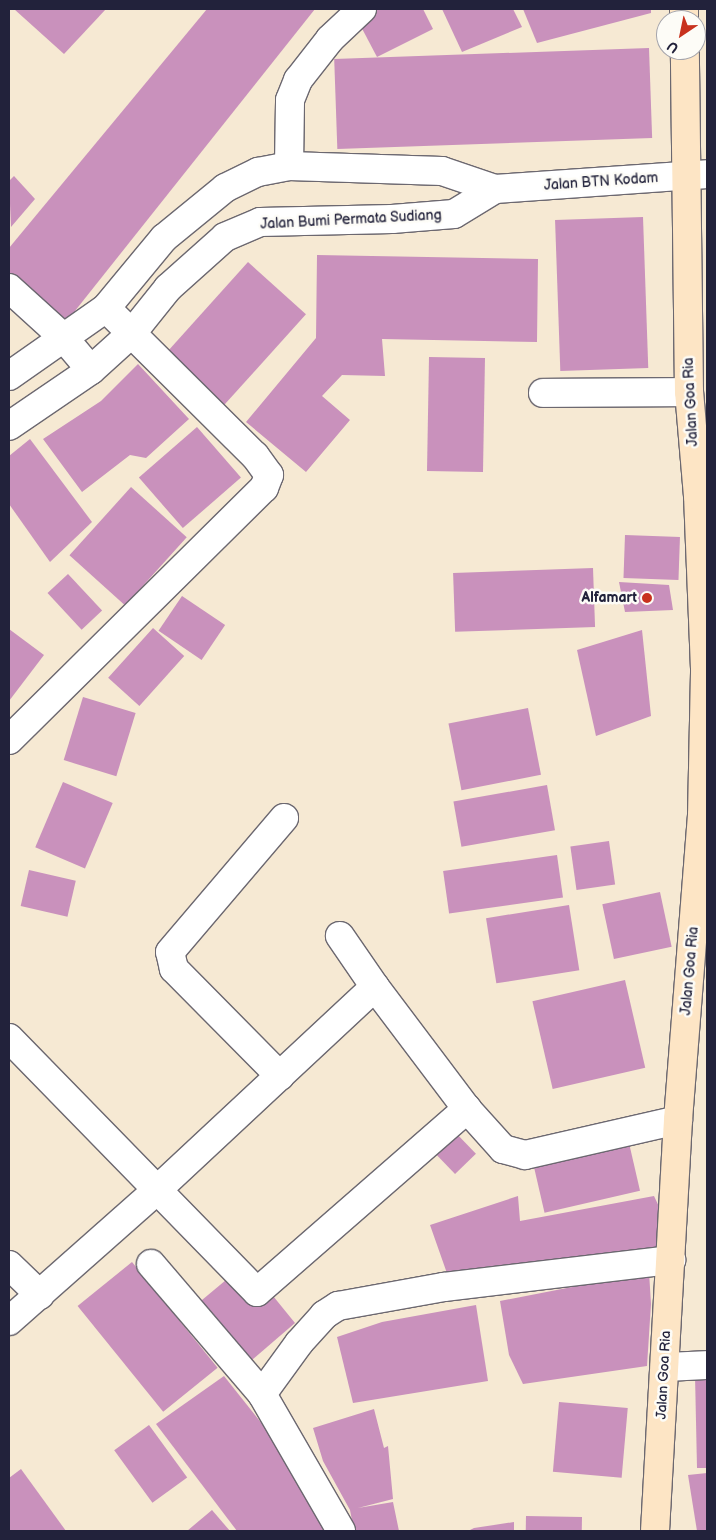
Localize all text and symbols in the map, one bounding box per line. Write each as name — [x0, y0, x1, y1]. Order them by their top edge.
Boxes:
north arrow — [656, 10, 706, 60]
text: U — [664, 37, 682, 57]
street label: Jalan BTN Kodam — [543, 170, 659, 194]
street label: Jalan Bumi Permata Sudiang — [260, 207, 442, 233]
street label: Jalan Goa Ria — [680, 357, 702, 447]
place label: Alfamart — [582, 590, 637, 606]
marker: Alfamart — [641, 592, 653, 604]
street label: Jalan Goa Ria — [678, 926, 702, 1016]
street label: Jalan Goa Ria — [653, 1330, 675, 1420]

